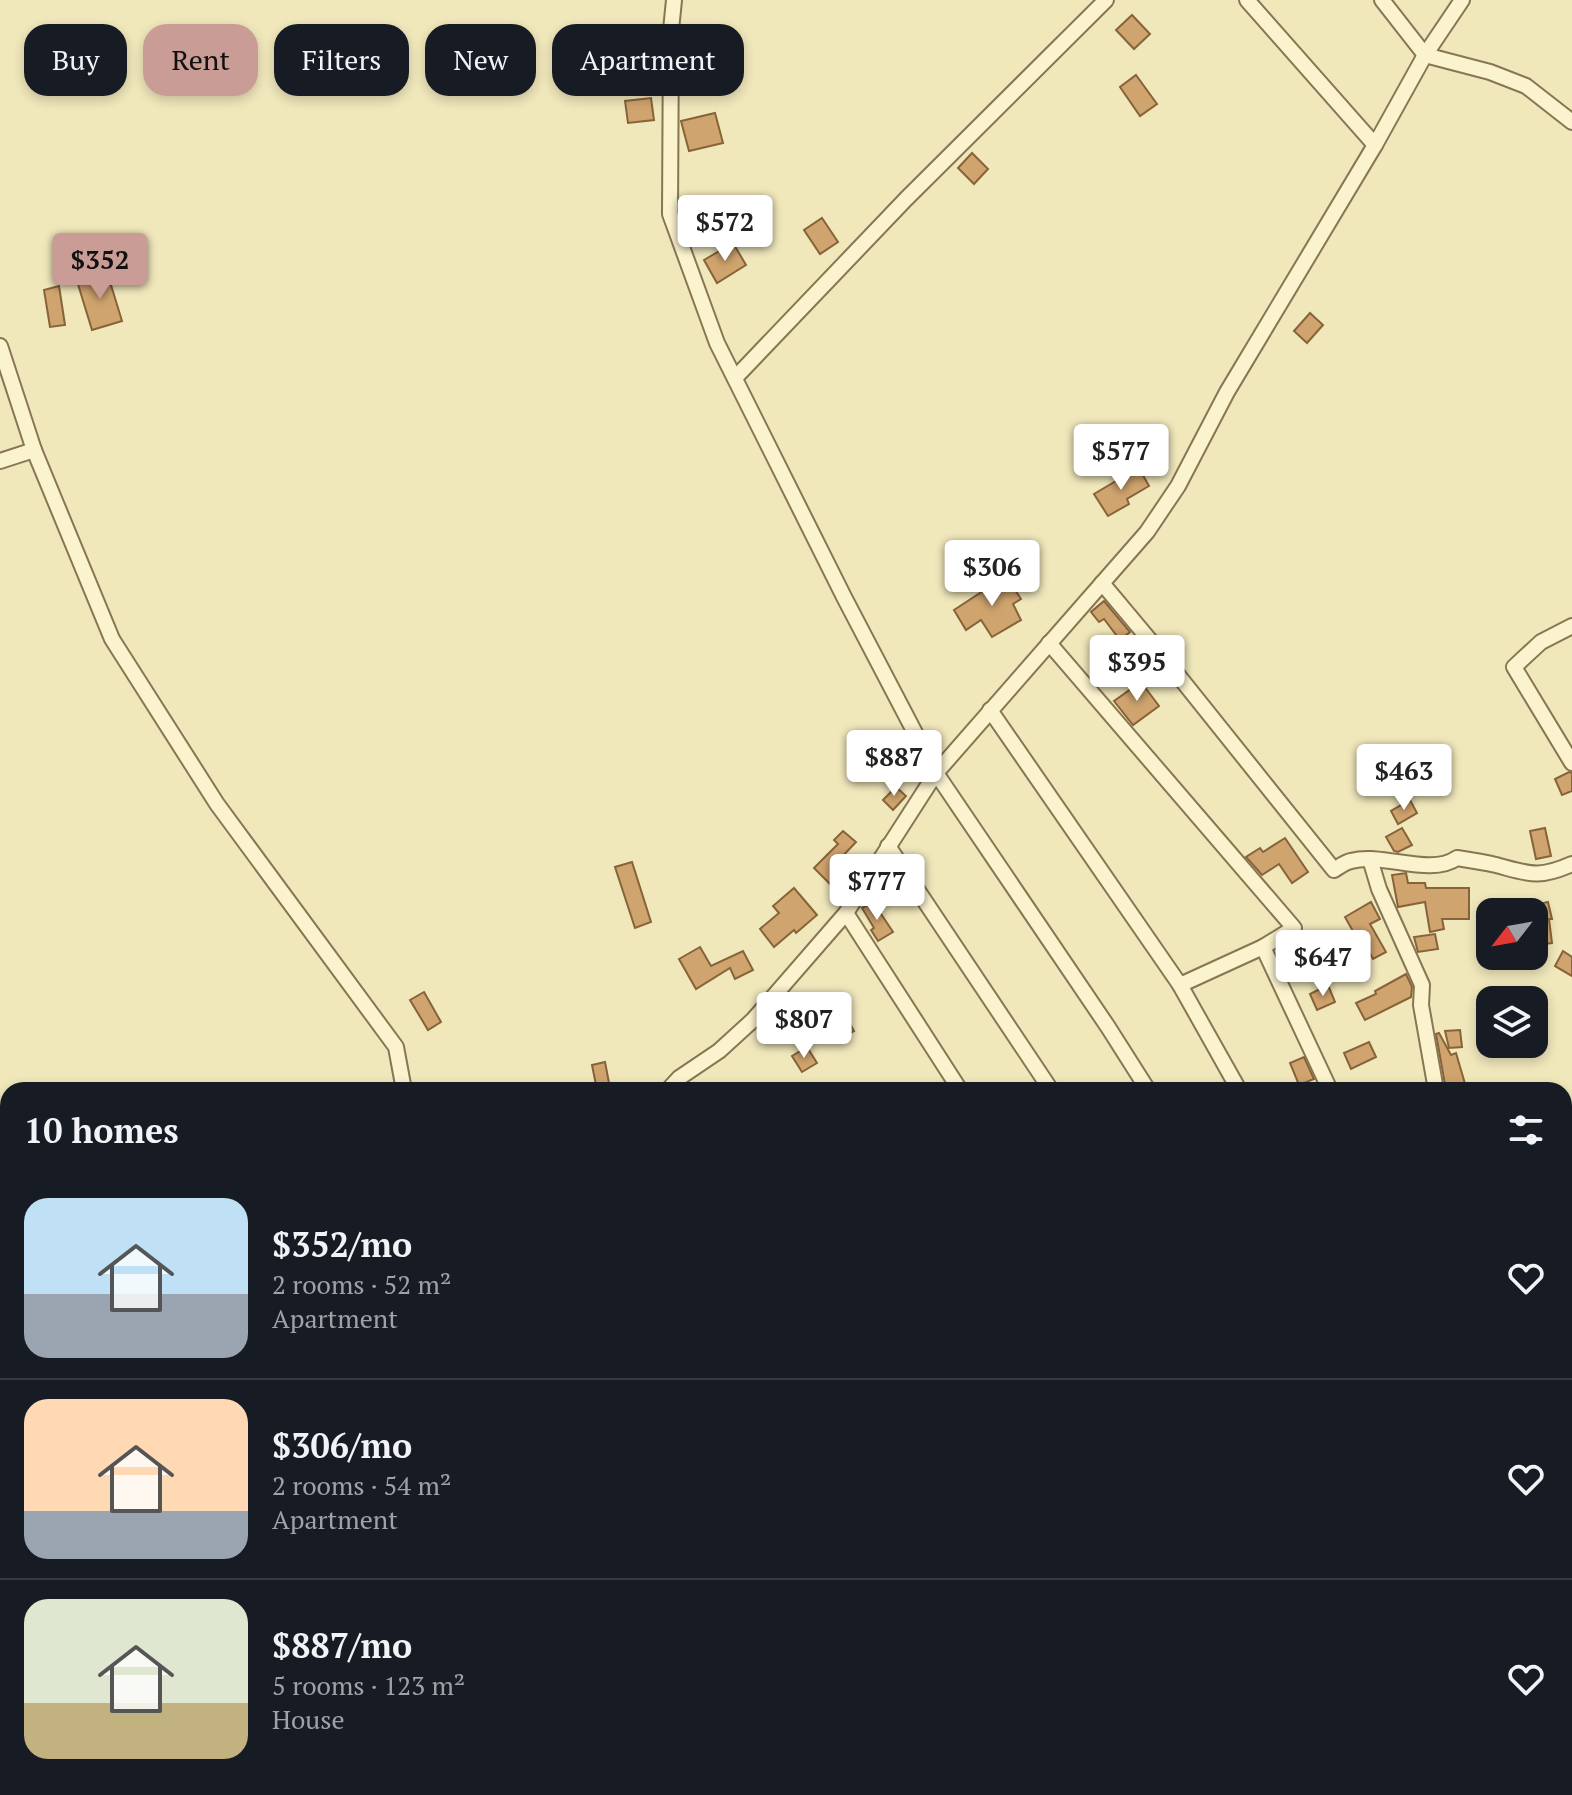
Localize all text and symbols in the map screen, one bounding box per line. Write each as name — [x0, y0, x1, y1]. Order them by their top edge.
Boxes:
chip: Buy — [24, 24, 127, 96]
chip: Rent — [143, 24, 258, 96]
chip: Filters — [274, 24, 409, 96]
chip: New — [425, 24, 536, 96]
chip: Apartment — [552, 24, 744, 96]
pin: $572 — [678, 195, 772, 263]
text: $572 — [696, 204, 754, 238]
pin: $352 — [53, 233, 147, 301]
text: $352 — [71, 242, 129, 276]
pin: $577 — [1074, 424, 1168, 492]
text: $577 — [1092, 433, 1150, 467]
pin: $306 — [945, 540, 1039, 608]
text: $306 — [963, 549, 1021, 583]
pin: $395 — [1090, 635, 1184, 703]
text: $395 — [1108, 644, 1166, 678]
pin: $887 — [847, 730, 941, 798]
text: $887 — [865, 739, 923, 773]
pin: $463 — [1357, 744, 1451, 812]
text: $463 — [1375, 753, 1433, 787]
pin: $777 — [830, 854, 924, 922]
text: $777 — [848, 863, 906, 897]
north arrow — [1476, 898, 1548, 970]
map controls — [1476, 898, 1548, 1058]
pin: $647 — [1276, 930, 1370, 998]
text: $647 — [1294, 939, 1352, 973]
button: layers — [1476, 986, 1548, 1058]
pin: $807 — [757, 992, 851, 1060]
text: $807 — [775, 1001, 833, 1035]
text: 10 homes — [24, 1108, 179, 1153]
icon: filters — [1504, 1108, 1548, 1152]
text: $352/mo — [272, 1222, 412, 1267]
icon: home — [88, 1230, 184, 1326]
icon: heart — [1504, 1256, 1548, 1300]
text: 2 rooms · 52 m² — [272, 1267, 451, 1301]
text: Apartment — [272, 1301, 398, 1335]
text: $306/mo — [272, 1423, 412, 1468]
icon: home — [88, 1431, 184, 1527]
icon: heart — [1504, 1457, 1548, 1501]
text: 2 rooms · 54 m² — [272, 1468, 451, 1502]
text: Apartment — [272, 1502, 398, 1536]
text: $887/mo — [272, 1623, 412, 1668]
icon: home — [88, 1631, 184, 1727]
icon: heart — [1504, 1657, 1548, 1701]
text: 5 rooms · 123 m² — [272, 1668, 465, 1702]
text: House — [272, 1702, 345, 1736]

